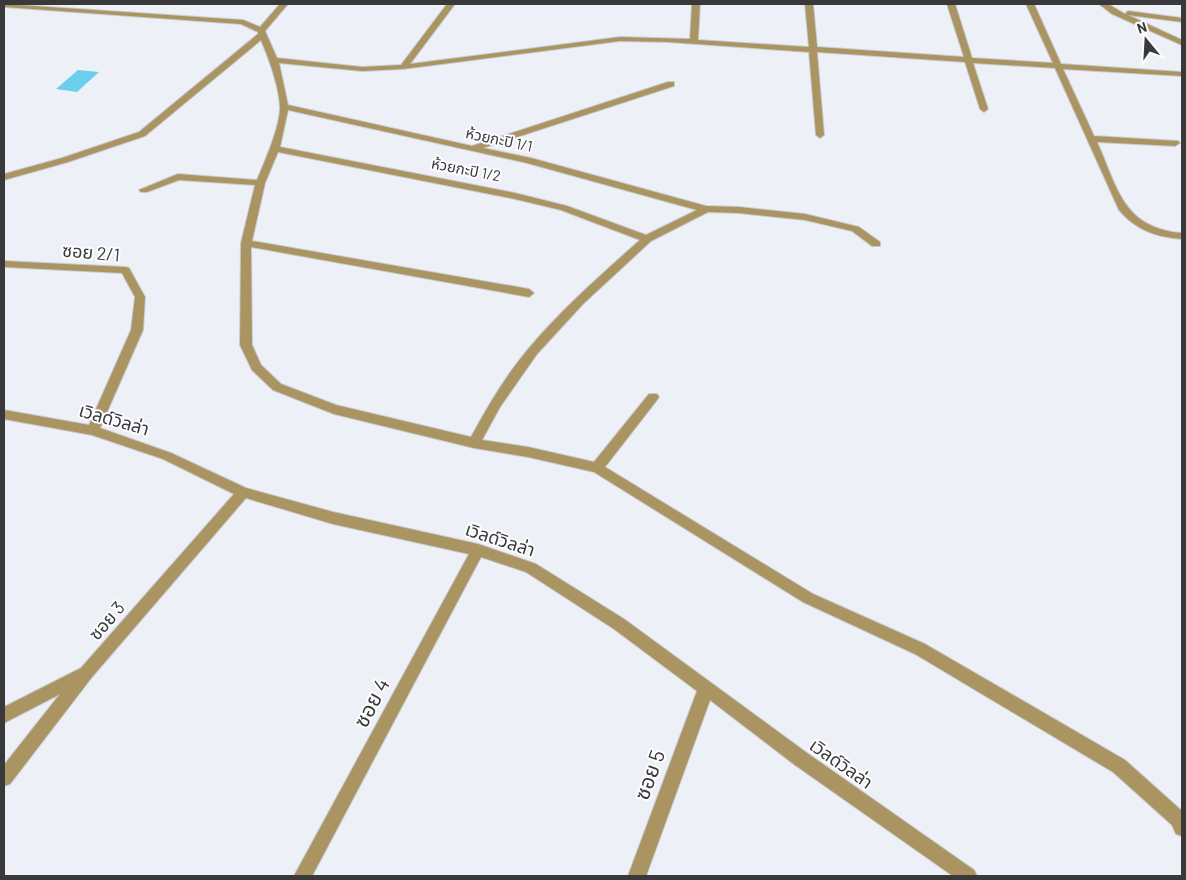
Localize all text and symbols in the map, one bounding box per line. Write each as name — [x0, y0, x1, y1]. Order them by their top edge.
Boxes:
north arrow — [1121, 15, 1171, 65]
text: N — [1135, 18, 1149, 37]
street label: ห้วยกะปิ 1/1 — [464, 123, 534, 155]
street label: ห้วยกะปิ 1/2 — [430, 153, 503, 185]
street label: ซอย 2/1 — [61, 239, 121, 265]
street label: เวิลด์วิลล่า — [77, 399, 152, 440]
street label: เวิลด์วิลล่า — [463, 517, 538, 561]
street label: ซอย 3 — [84, 597, 129, 644]
street label: ซอย 4 — [347, 673, 394, 731]
street label: เวิลด์วิลล่า — [806, 733, 877, 793]
street label: ซอย 5 — [628, 746, 669, 803]

